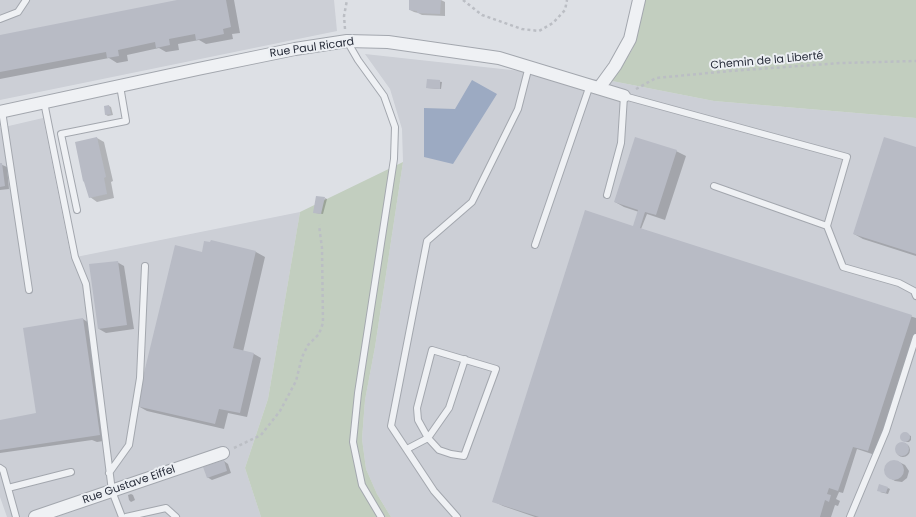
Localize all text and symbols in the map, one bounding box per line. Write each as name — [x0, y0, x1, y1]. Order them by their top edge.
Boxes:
street label: Rue Paul Ricard — [269, 36, 355, 60]
street label: Chemin de la Liberté — [710, 49, 824, 73]
street label: Rue Gustave Eiffel — [81, 463, 177, 507]

